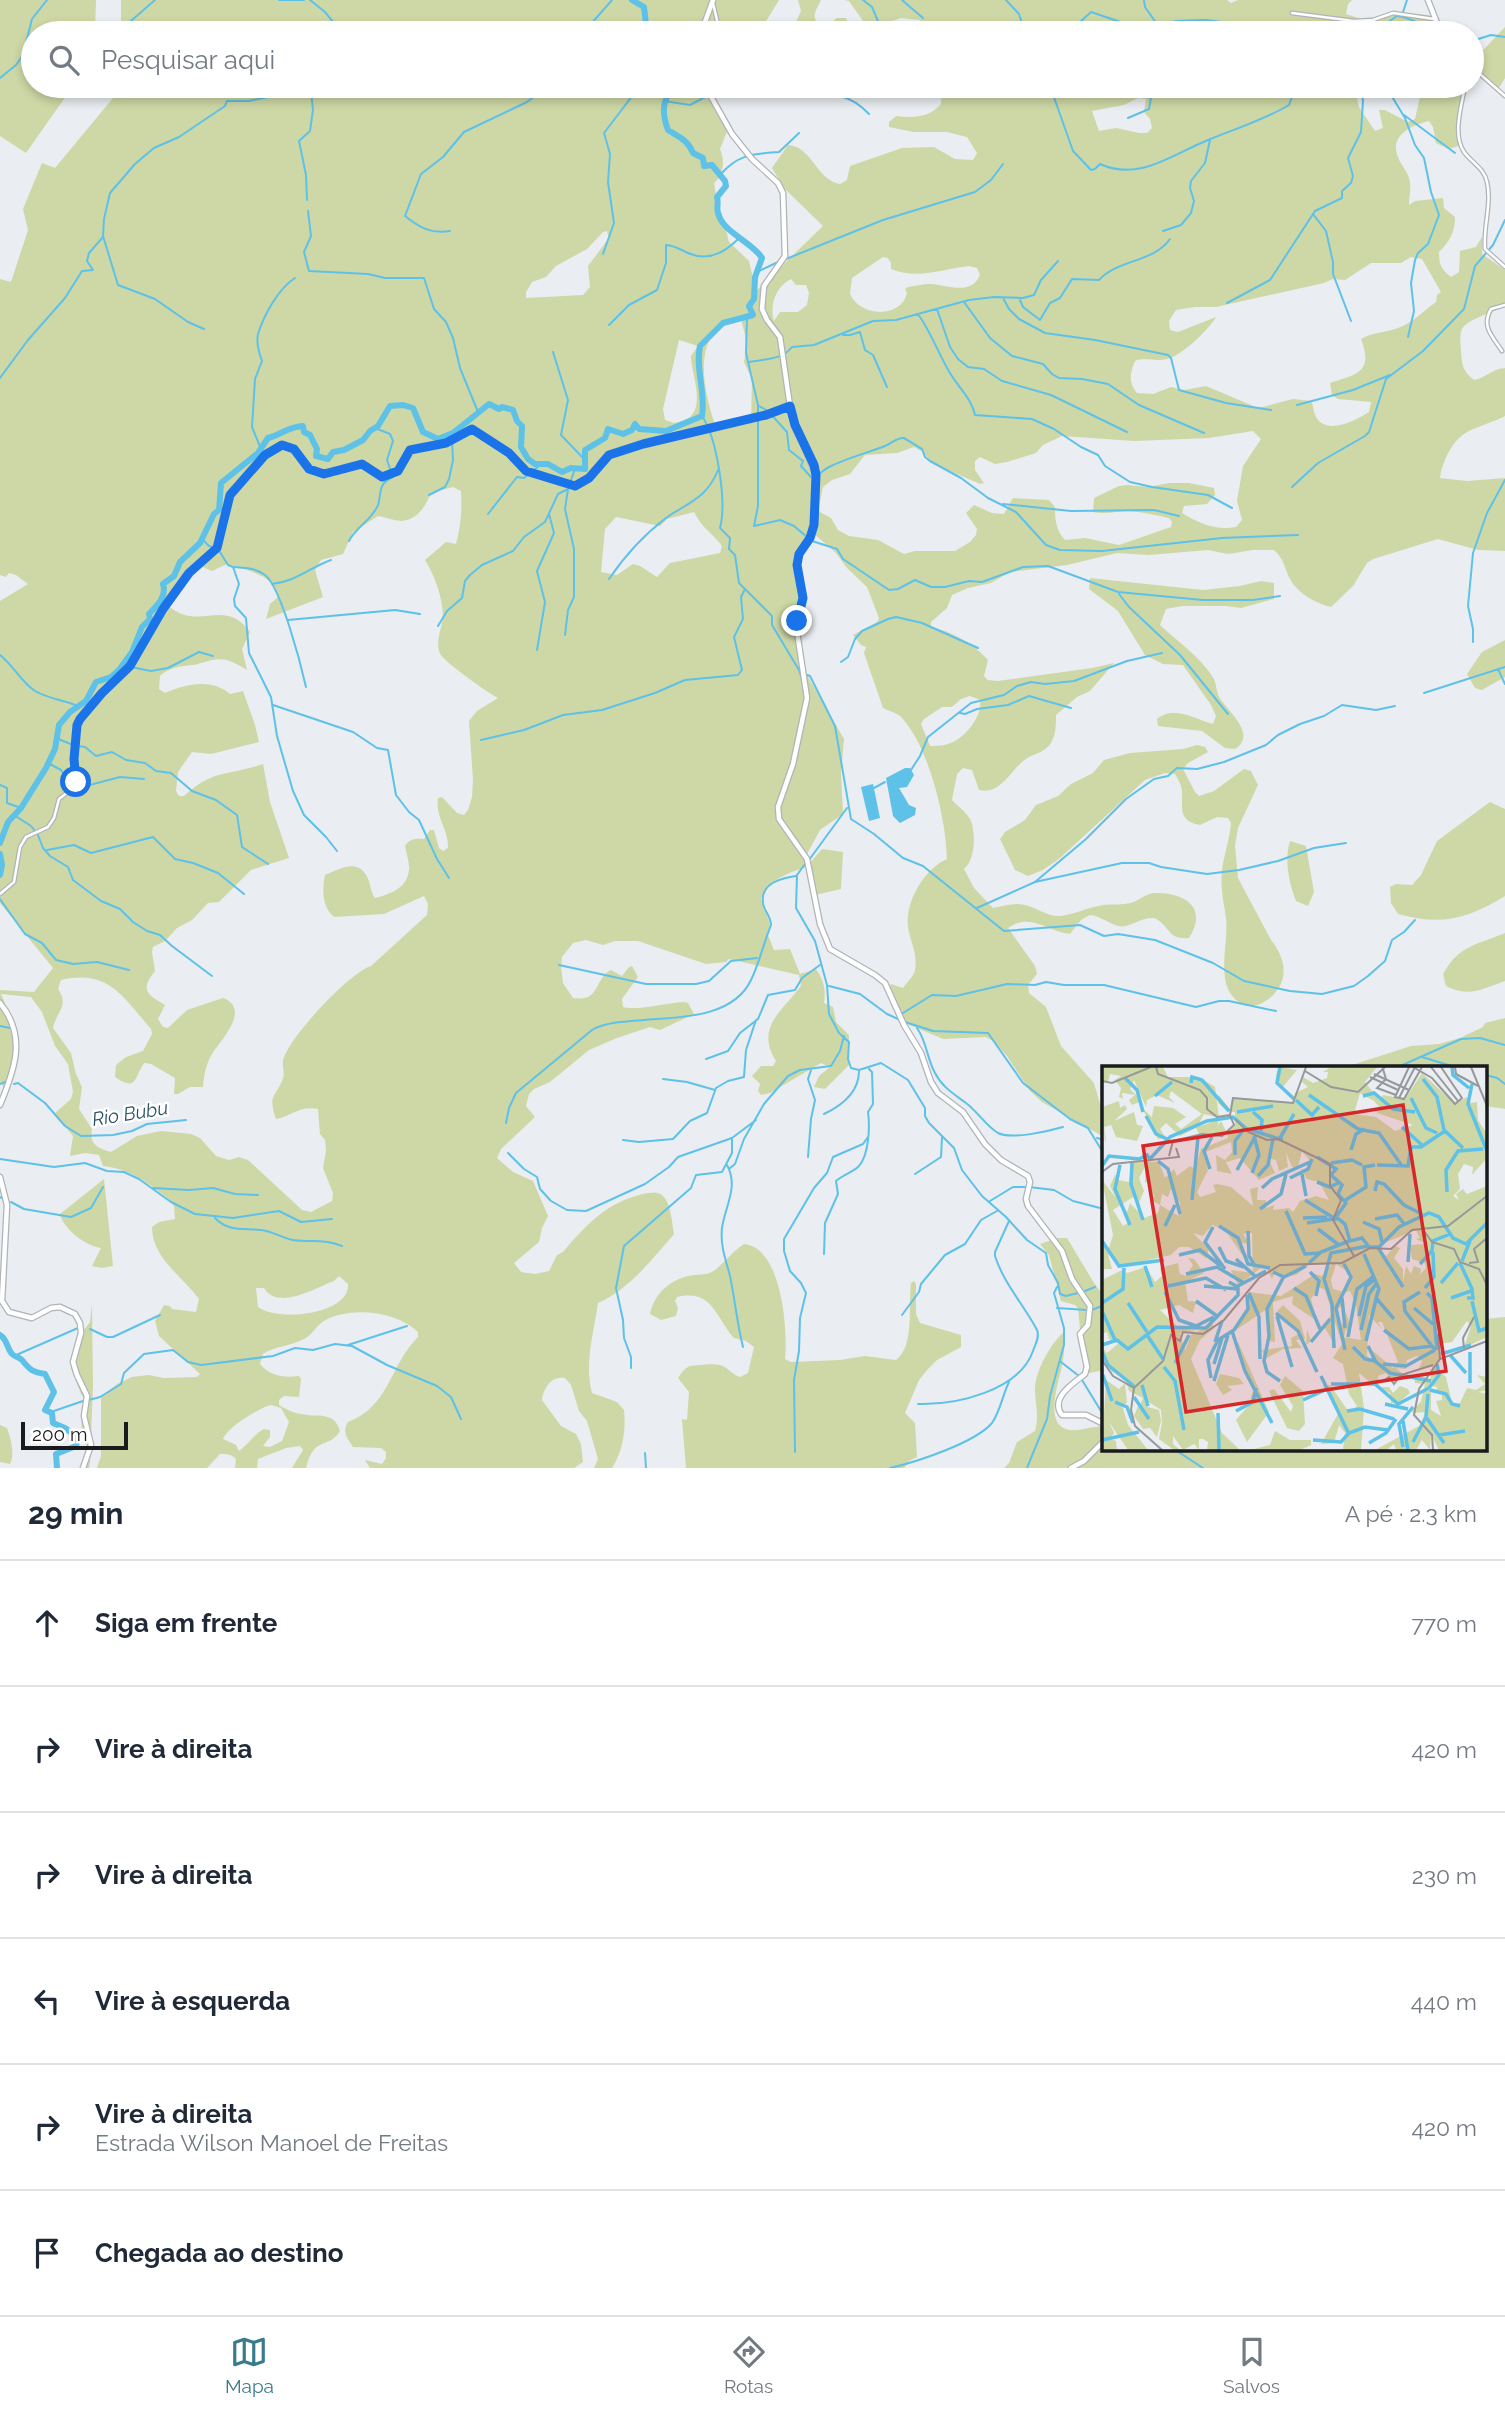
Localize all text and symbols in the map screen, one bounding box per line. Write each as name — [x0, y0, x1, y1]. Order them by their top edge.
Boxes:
search box — [21, 21, 1484, 98]
icon: search — [45, 41, 83, 79]
text: Pesquisar aqui — [101, 45, 275, 75]
route end — [781, 605, 812, 636]
route start — [60, 766, 91, 797]
inset map — [1102, 1066, 1488, 1450]
water label: Rio Bubu — [91, 1096, 170, 1130]
scale bar — [21, 1419, 128, 1451]
text: 200 m — [32, 1423, 87, 1445]
text: 29 min — [28, 1496, 124, 1531]
text: A pé · 2.3 km — [1345, 1500, 1477, 1527]
icon: ahead — [28, 1604, 66, 1642]
text: Siga em frente — [95, 1608, 277, 1638]
text: 770 m — [1411, 1610, 1477, 1637]
icon: right — [28, 1730, 66, 1768]
text: Vire à direita — [95, 1734, 252, 1764]
text: 420 m — [1411, 1736, 1477, 1763]
icon: right — [28, 1856, 66, 1894]
text: Vire à direita — [95, 1860, 252, 1890]
text: 230 m — [1412, 1862, 1477, 1889]
icon: left — [28, 1982, 66, 2020]
text: Vire à esquerda — [95, 1986, 290, 2016]
text: 440 m — [1411, 1988, 1477, 2015]
text: Vire à direita — [95, 2099, 252, 2129]
icon: right — [28, 2108, 66, 2146]
text: 420 m — [1411, 2114, 1477, 2141]
text: Estrada Wilson Manoel de Freitas — [95, 2129, 448, 2156]
icon: arrive — [28, 2234, 66, 2272]
text: Chegada ao destino — [95, 2238, 344, 2268]
tab: Mapa — [225, 2333, 274, 2397]
tab: Rotas — [724, 2333, 773, 2397]
tab: Salvos — [1223, 2333, 1280, 2397]

